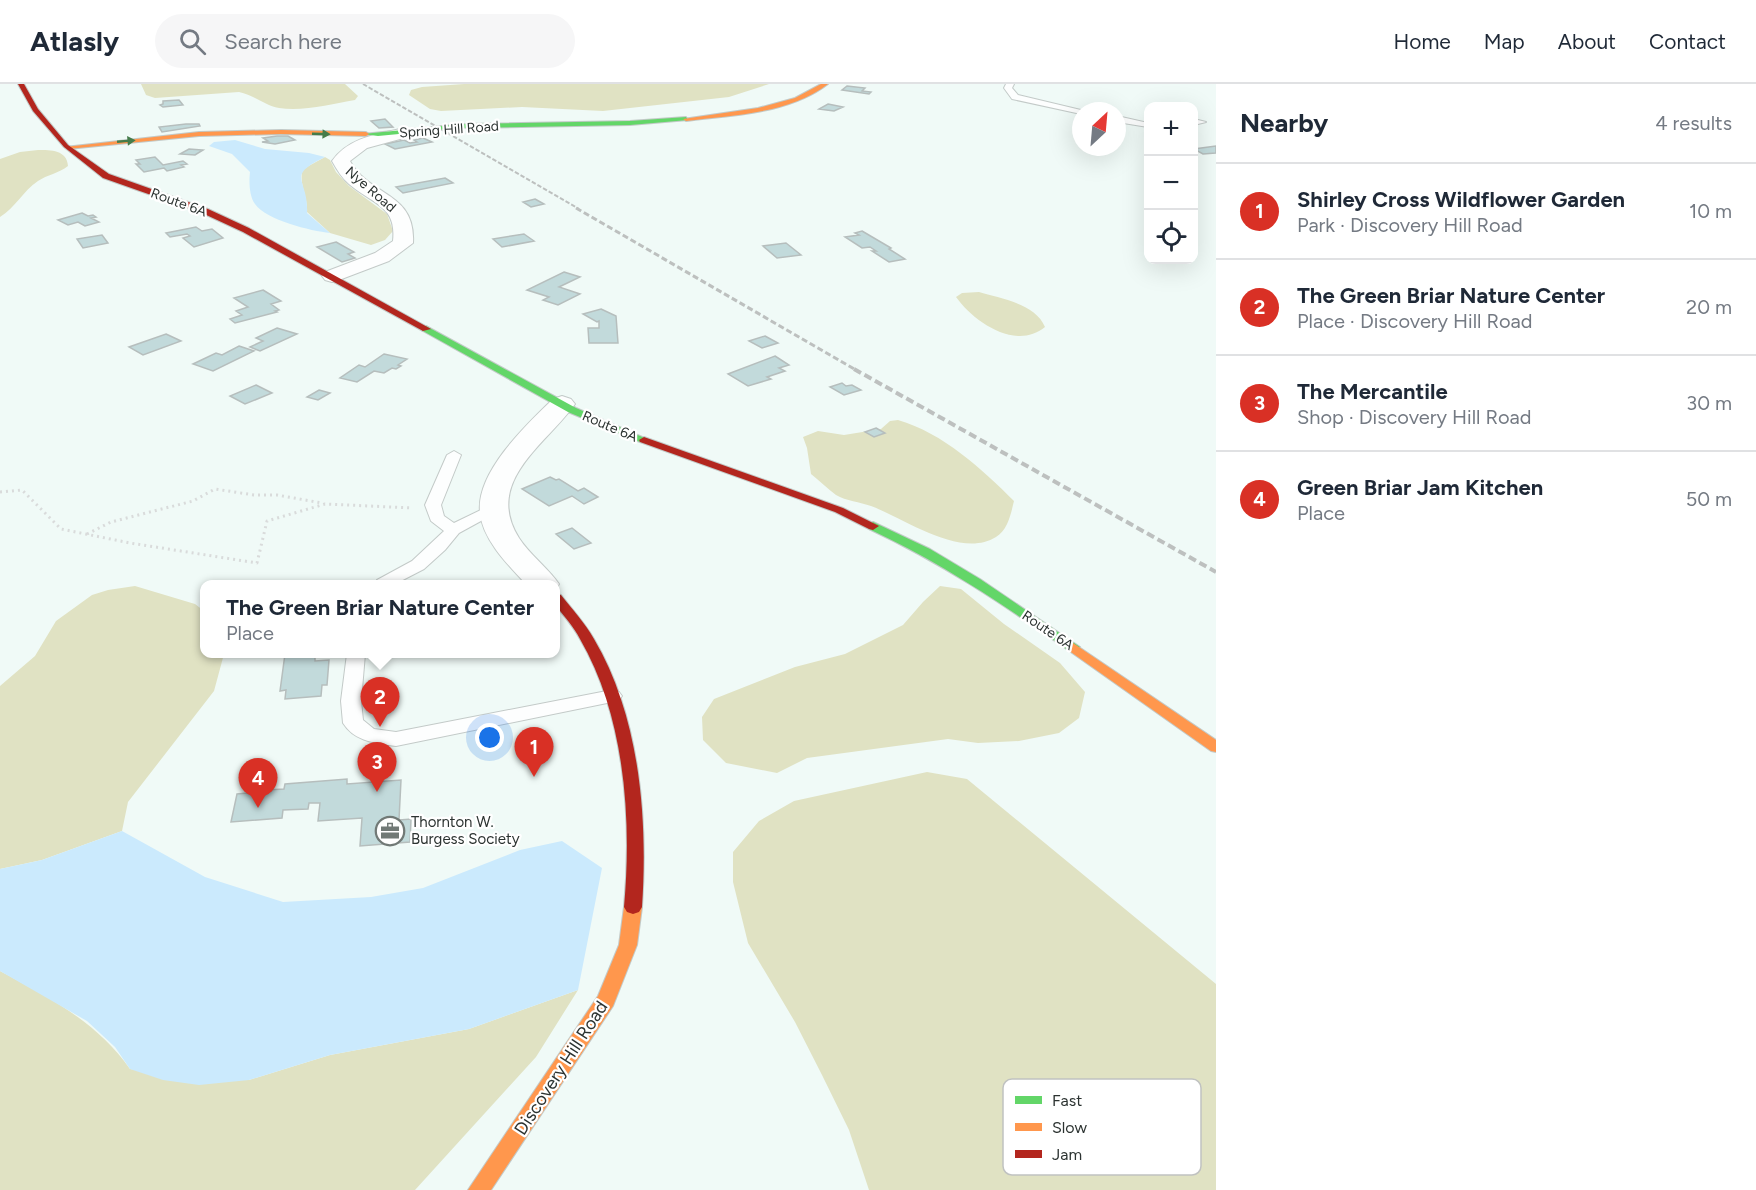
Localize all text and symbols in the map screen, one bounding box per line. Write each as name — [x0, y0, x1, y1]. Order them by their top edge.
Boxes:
search box — [155, 14, 575, 68]
text: Atlasly — [30, 24, 119, 58]
icon: search — [176, 25, 209, 58]
text: Search here — [224, 28, 342, 55]
text: Home — [1394, 29, 1451, 54]
text: Map — [1484, 29, 1525, 54]
text: About — [1558, 29, 1616, 54]
text: Contact — [1649, 29, 1726, 54]
north arrow — [1072, 102, 1126, 156]
map controls — [1144, 102, 1198, 264]
button: + — [1144, 102, 1198, 156]
text: Nearby — [1240, 107, 1328, 139]
text: 4 results — [1655, 111, 1732, 135]
street label: Spring Hill Road — [399, 118, 499, 141]
one-way arrow — [311, 129, 330, 138]
one-way arrow — [117, 136, 136, 145]
button: − — [1144, 156, 1198, 210]
street label: Nye Road — [342, 163, 399, 216]
street label: Route 6A — [148, 184, 210, 221]
text: Shirley Cross Wildflower Garden — [1297, 186, 1625, 213]
text: 1 — [1255, 199, 1264, 223]
text: 10 m — [1689, 199, 1732, 223]
button: locate — [1144, 210, 1198, 264]
text: Park · Discovery Hill Road — [1297, 213, 1523, 237]
text: The Green Briar Nature Center — [1297, 282, 1605, 309]
text: 2 — [1254, 295, 1265, 319]
text: 20 m — [1686, 295, 1732, 319]
text: Place · Discovery Hill Road — [1297, 309, 1533, 333]
text: The Mercantile — [1297, 378, 1448, 405]
text: 3 — [1254, 391, 1265, 415]
text: 30 m — [1686, 391, 1732, 415]
text: Shop · Discovery Hill Road — [1297, 405, 1531, 429]
street label: Route 6A — [580, 407, 641, 446]
text: Green Briar Jam Kitchen — [1297, 474, 1543, 501]
text: 4 — [1253, 487, 1266, 511]
text: 50 m — [1686, 487, 1732, 511]
text: Place — [1297, 501, 1345, 525]
popup — [200, 580, 560, 658]
text: The Green Briar Nature Center — [226, 594, 534, 621]
street label: Route 6A — [1019, 607, 1077, 654]
text: Place — [226, 621, 274, 645]
pin: 2 — [360, 678, 400, 727]
your location — [475, 723, 504, 752]
pin: 1 — [514, 728, 554, 777]
pin: 3 — [358, 742, 397, 792]
pin: 4 — [238, 758, 278, 808]
place label: Thornton W. Burgess Society — [411, 813, 520, 848]
office icon: Thornton W. Burgess Society — [374, 815, 406, 847]
street label: Discovery Hill Road — [509, 997, 613, 1139]
legend — [1003, 1079, 1201, 1175]
text: Fast — [1052, 1091, 1082, 1110]
text: Slow — [1052, 1118, 1087, 1137]
text: Jam — [1052, 1145, 1082, 1164]

